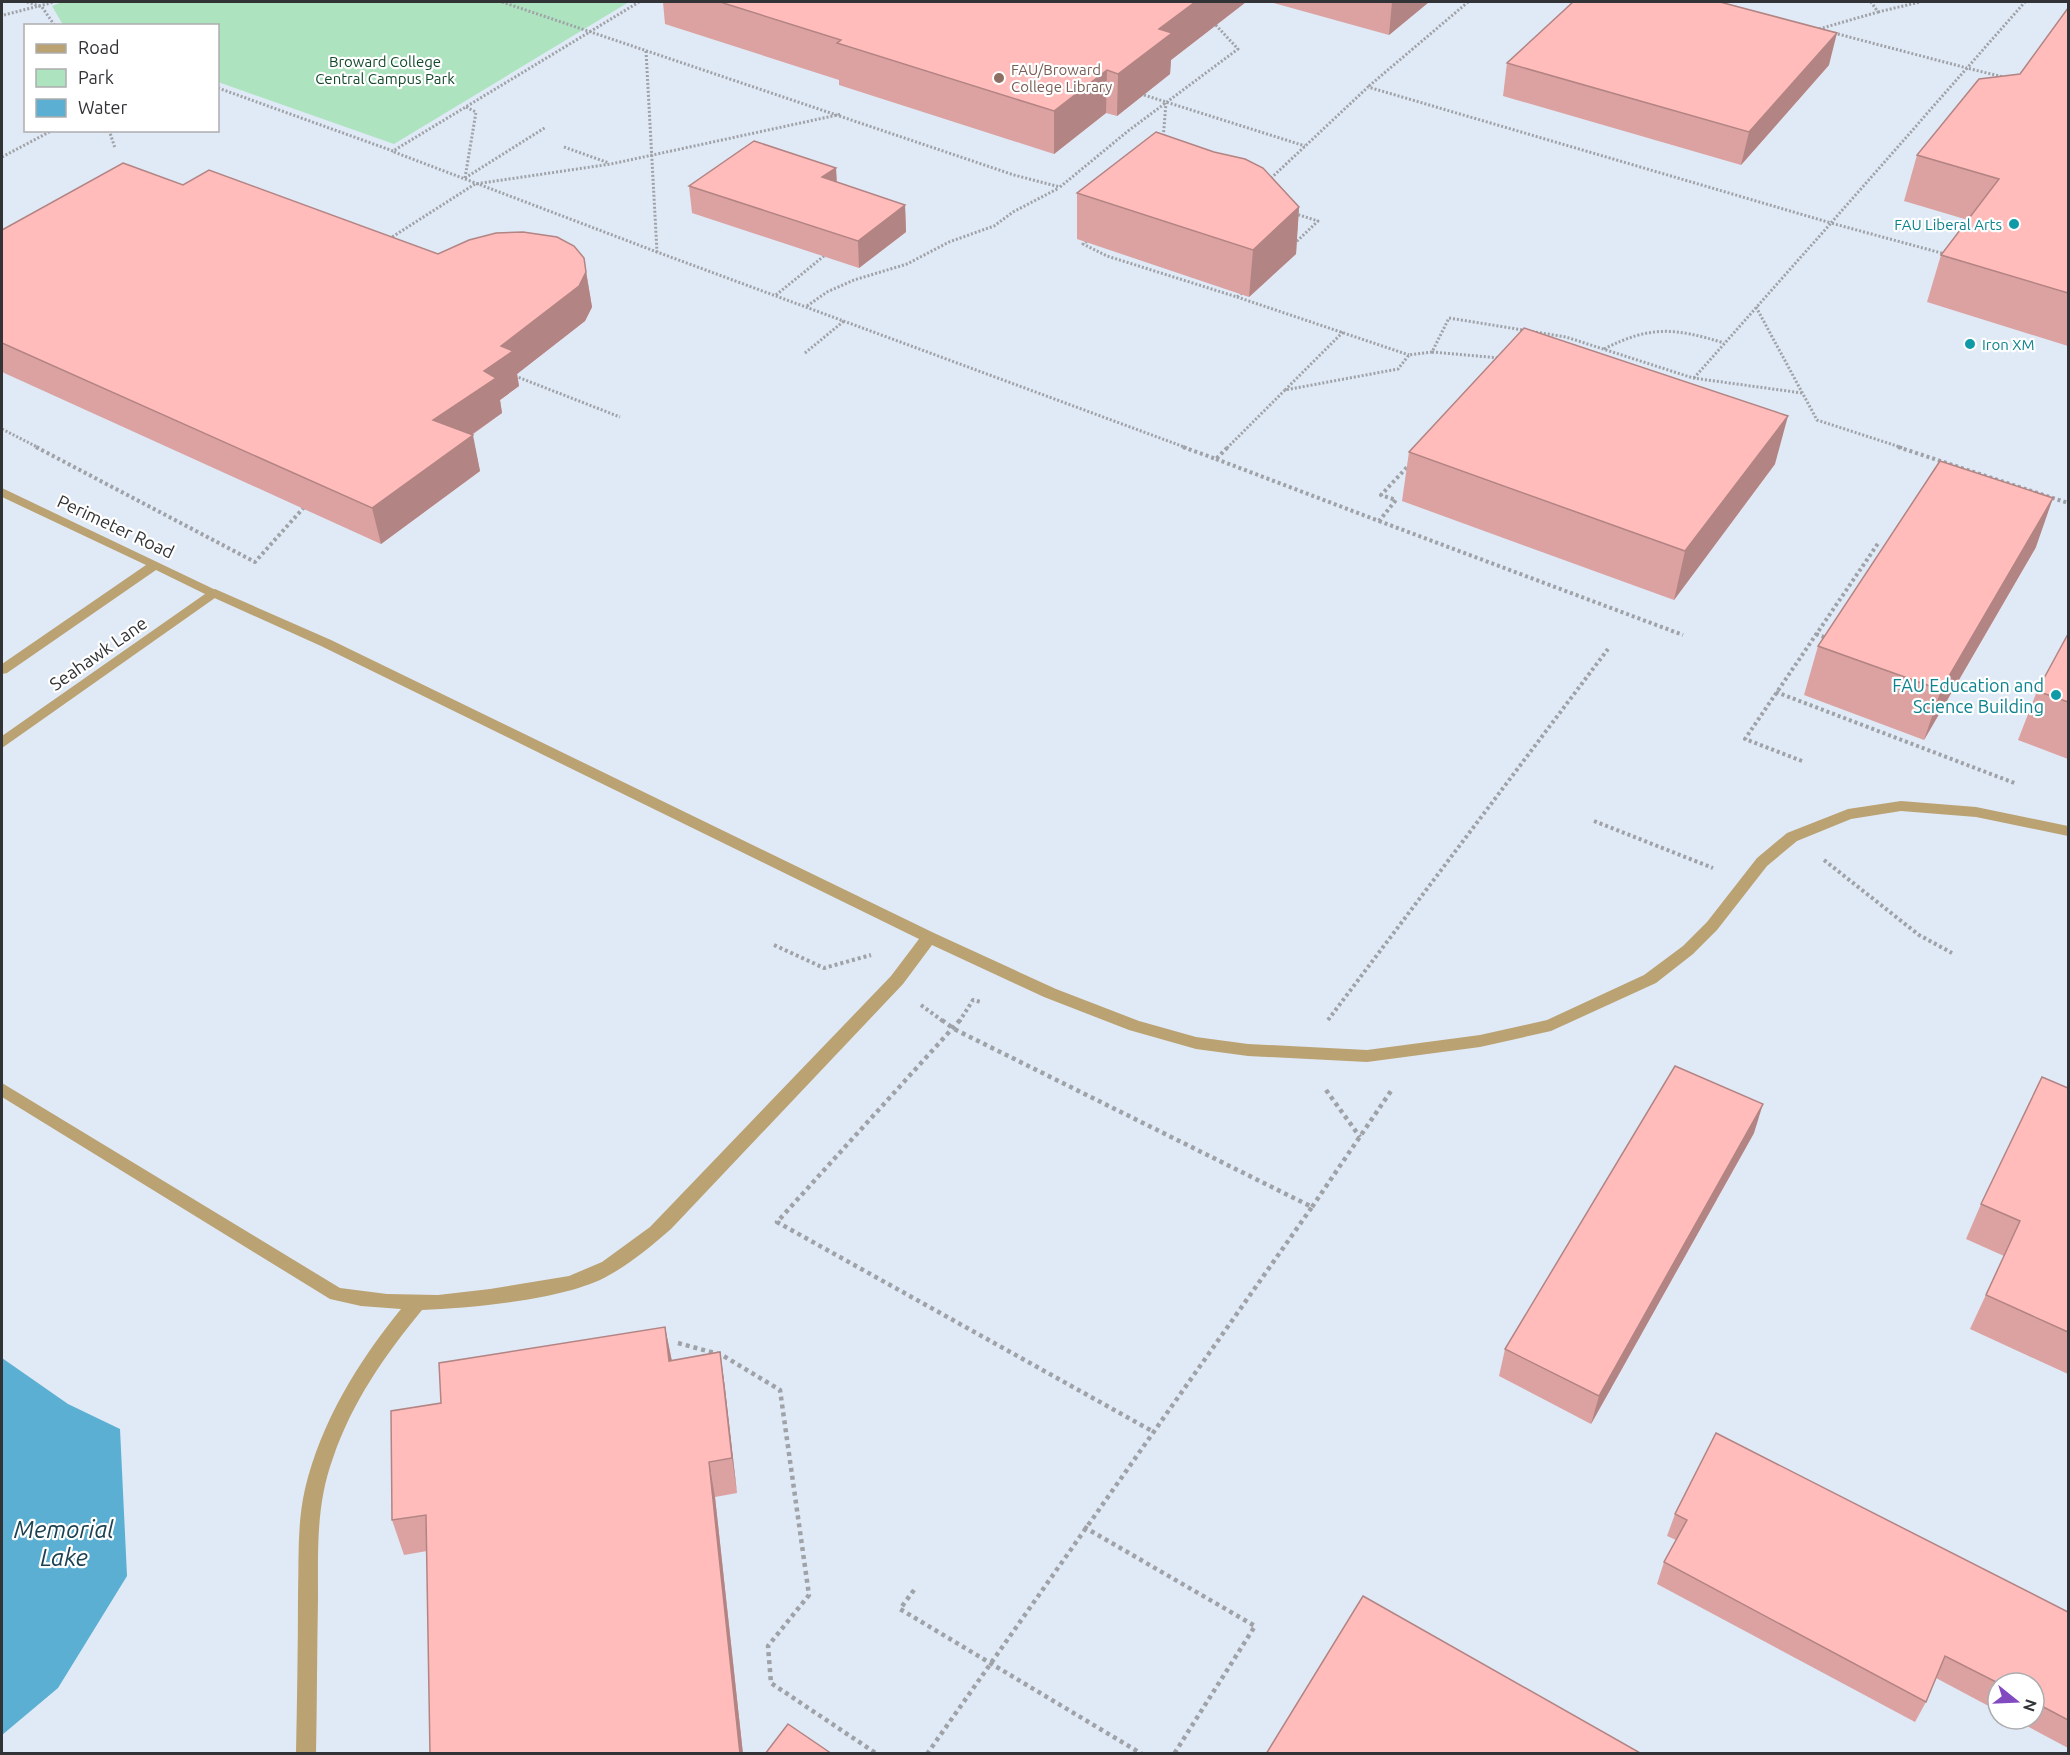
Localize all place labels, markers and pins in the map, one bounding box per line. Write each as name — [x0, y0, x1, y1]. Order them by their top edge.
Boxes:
place label: FAU/Broward College Library — [1011, 61, 1112, 95]
marker: FAU/Broward College Library — [992, 71, 1006, 85]
place label: FAU Liberal Arts — [1894, 216, 2002, 233]
marker: FAU Liberal Arts — [2007, 217, 2021, 231]
place label: Iron XM — [1982, 336, 2035, 353]
marker: Iron XM — [1963, 337, 1977, 351]
place label: FAU Education and Science Building — [1892, 675, 2044, 716]
marker: FAU Education and Science Building — [2049, 688, 2063, 702]

